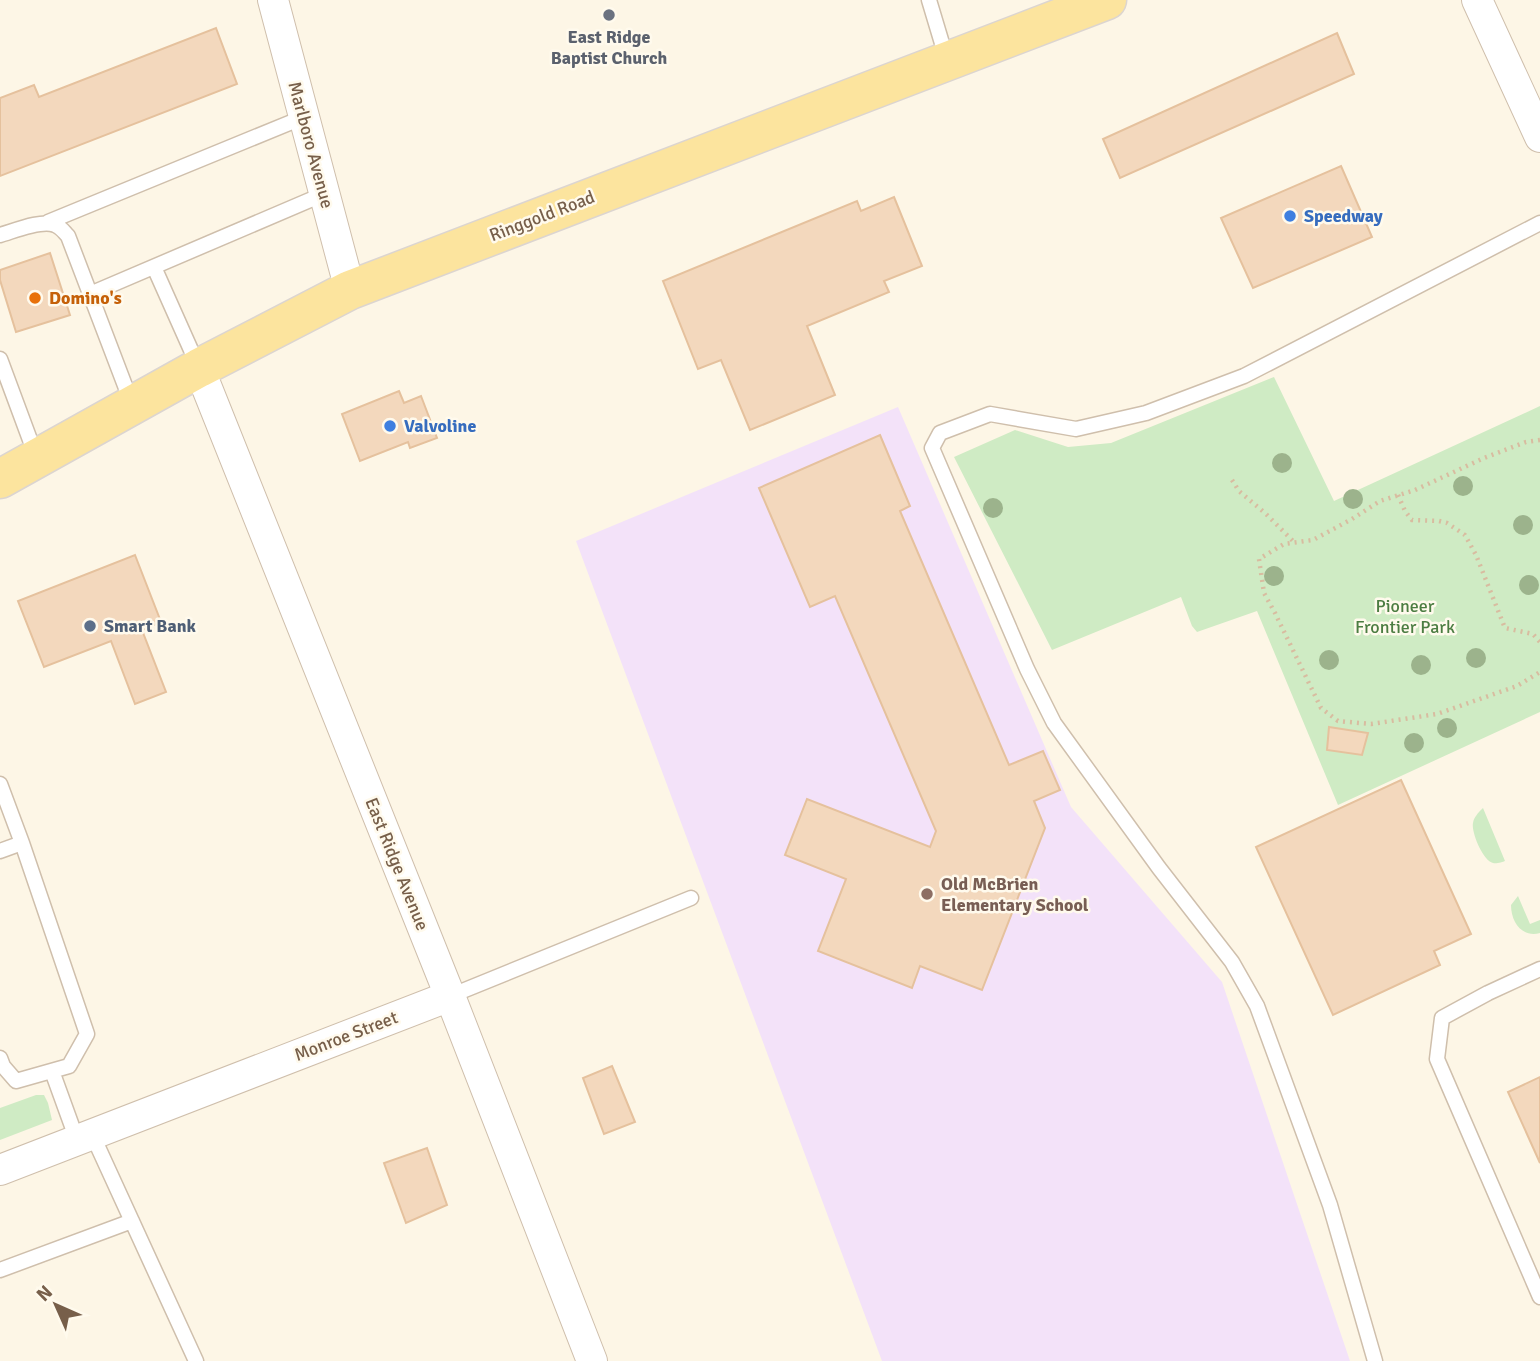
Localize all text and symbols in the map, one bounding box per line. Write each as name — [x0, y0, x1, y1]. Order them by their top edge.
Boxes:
marker: East Ridge Baptist Church — [601, 7, 617, 23]
place label: East Ridge Baptist Church — [551, 26, 668, 69]
street label: Marlboro Avenue — [284, 79, 338, 211]
street label: Ringgold Road — [486, 186, 598, 246]
place label: Speedway — [1304, 205, 1383, 227]
marker: Speedway — [1282, 208, 1298, 224]
place label: Domino's — [49, 287, 122, 309]
marker: Domino's — [27, 290, 43, 306]
place label: Valvoline — [404, 415, 476, 437]
marker: Valvoline — [382, 418, 398, 434]
park label: Pioneer Frontier Park — [1355, 595, 1455, 638]
place label: Smart Bank — [104, 615, 196, 637]
marker: Smart Bank — [82, 618, 98, 634]
street label: East Ridge Avenue — [360, 794, 434, 934]
place label: Old McBrien Elementary School — [941, 873, 1089, 916]
marker: Old McBrien Elementary School — [919, 886, 935, 902]
street label: Monroe Street — [291, 1006, 401, 1066]
north arrow — [21, 1270, 91, 1340]
text: N — [32, 1281, 58, 1307]

